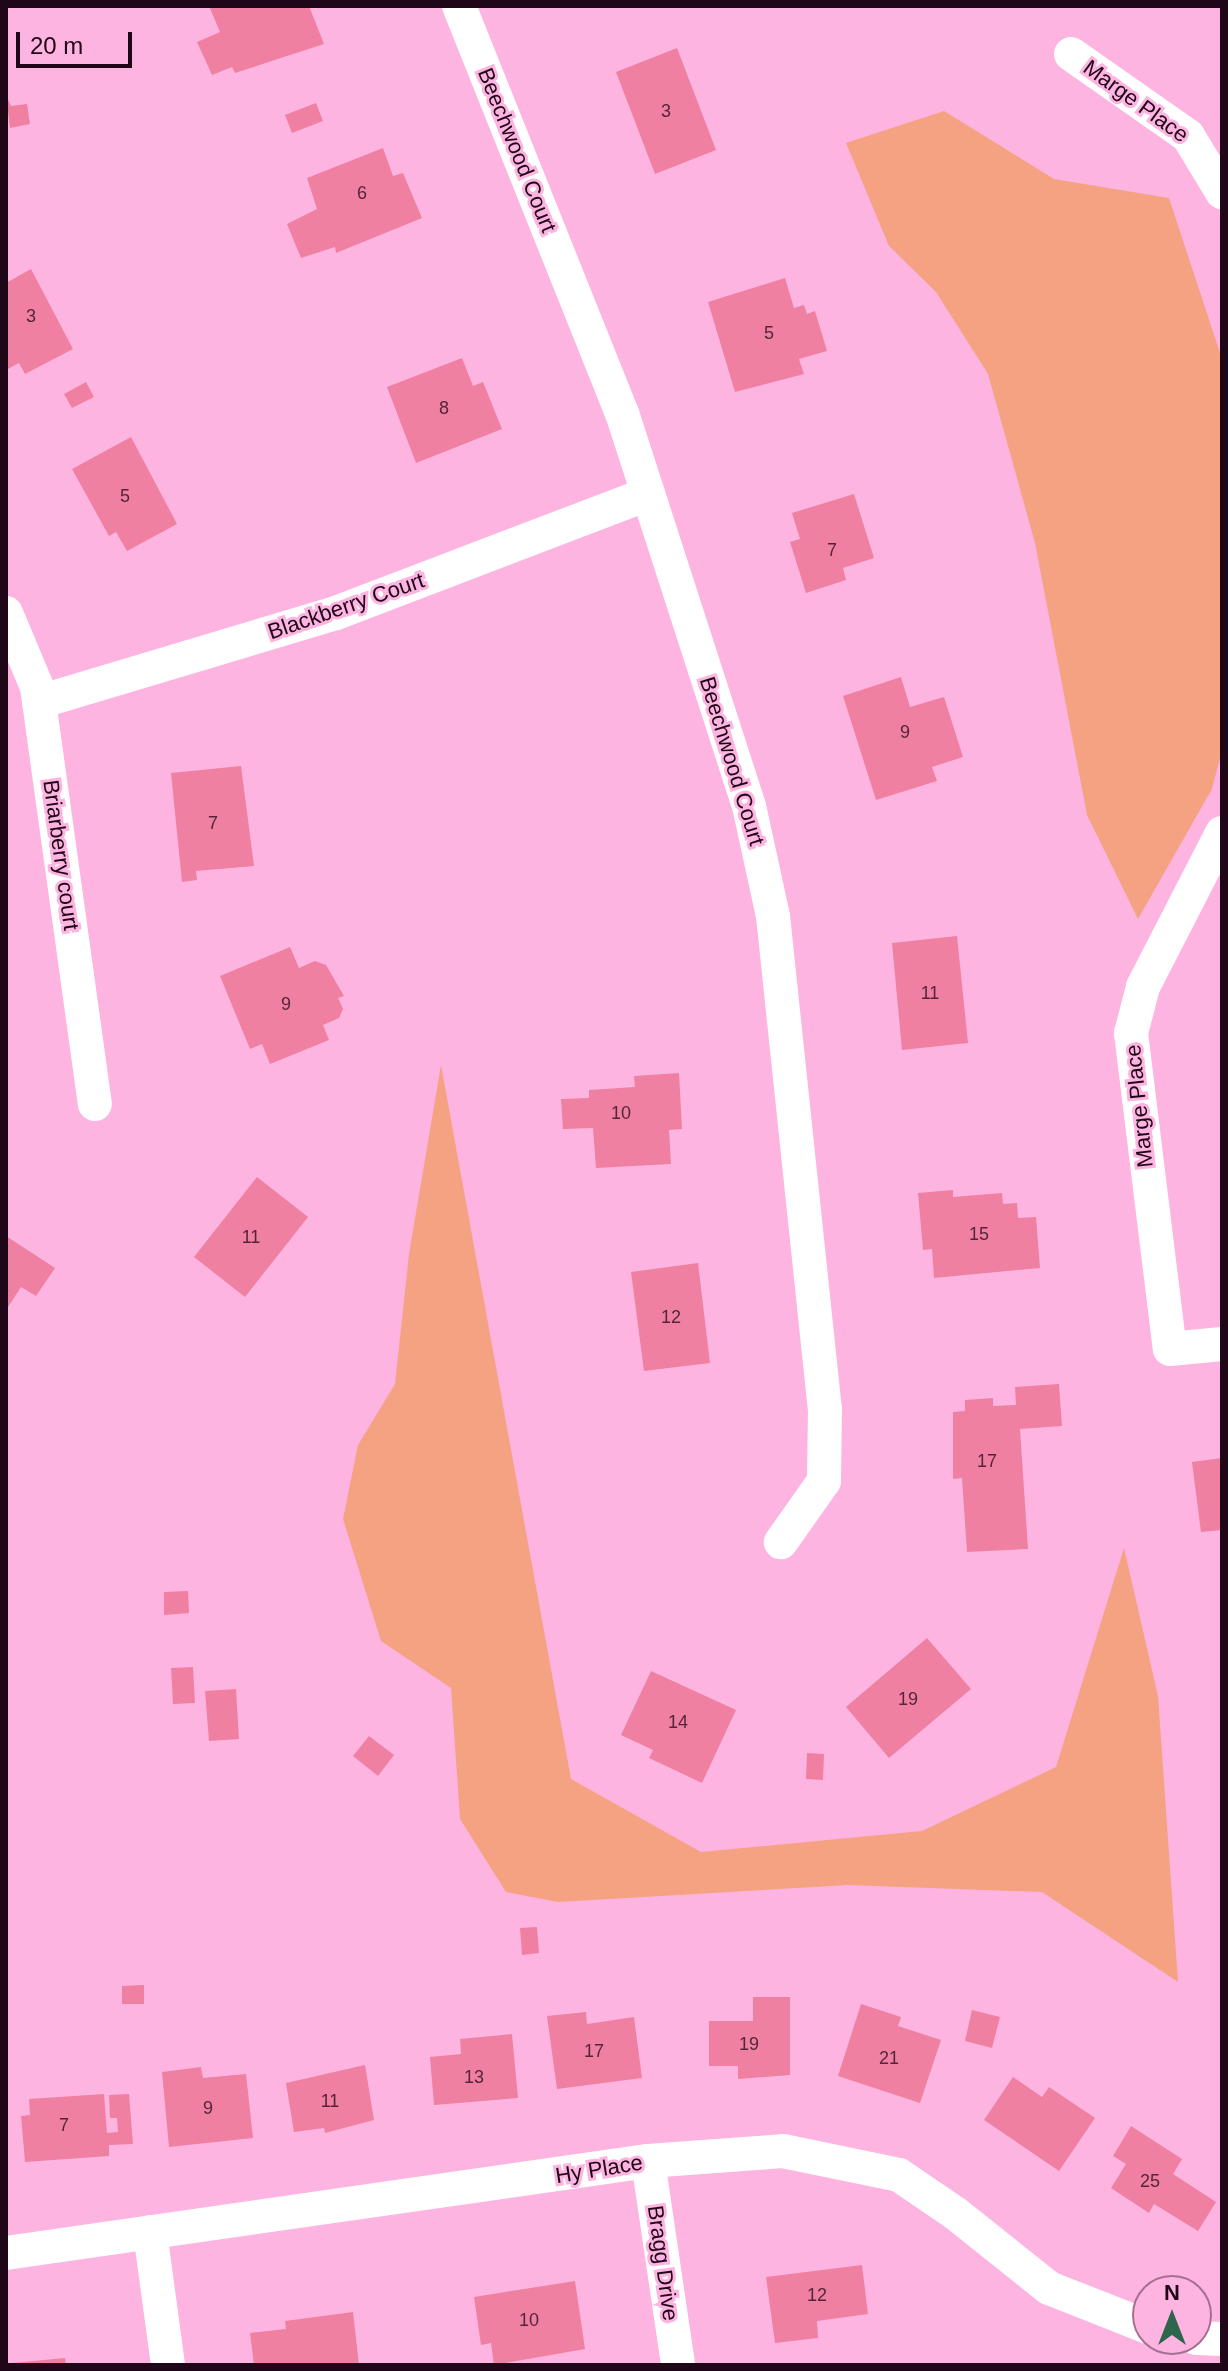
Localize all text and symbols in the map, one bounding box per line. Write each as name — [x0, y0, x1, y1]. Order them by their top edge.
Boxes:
scale bar — [20, 16, 136, 66]
text: 20 m — [30, 32, 83, 59]
street label: Marge Place — [1078, 54, 1194, 148]
street label: Beechwood Court — [472, 64, 562, 236]
house number: 3 — [661, 100, 671, 122]
house number: 6 — [357, 182, 367, 204]
house number: 3 — [26, 305, 36, 327]
house number: 5 — [764, 322, 774, 344]
house number: 8 — [439, 397, 449, 419]
house number: 5 — [120, 485, 130, 507]
house number: 7 — [827, 539, 837, 561]
street label: Blackberry Court — [264, 567, 428, 645]
street label: Beechwood Court — [694, 674, 770, 848]
house number: 9 — [900, 721, 910, 743]
street label: Briarberry court — [37, 778, 85, 932]
house number: 7 — [208, 812, 218, 834]
house number: 11 — [921, 982, 939, 1004]
house number: 9 — [281, 993, 291, 1015]
street label: Marge Place — [1119, 1043, 1159, 1169]
house number: 10 — [611, 1102, 631, 1124]
house number: 15 — [969, 1223, 989, 1245]
house number: 11 — [242, 1226, 260, 1248]
house number: 12 — [661, 1306, 681, 1328]
house number: 17 — [977, 1450, 997, 1472]
house number: 19 — [898, 1688, 918, 1710]
house number: 14 — [668, 1711, 688, 1733]
house number: 19 — [739, 2033, 759, 2055]
house number: 17 — [584, 2040, 604, 2062]
house number: 21 — [879, 2047, 899, 2069]
house number: 13 — [464, 2066, 484, 2088]
house number: 11 — [321, 2090, 339, 2112]
house number: 9 — [203, 2097, 213, 2119]
house number: 7 — [59, 2114, 69, 2136]
street label: Hy Place — [553, 2149, 645, 2189]
house number: 25 — [1140, 2170, 1160, 2192]
street label: Bragg Drive — [642, 2204, 684, 2322]
north arrow — [1132, 2275, 1212, 2355]
text: N — [1164, 2280, 1180, 2305]
house number: 12 — [807, 2284, 827, 2306]
house number: 10 — [519, 2309, 539, 2331]

